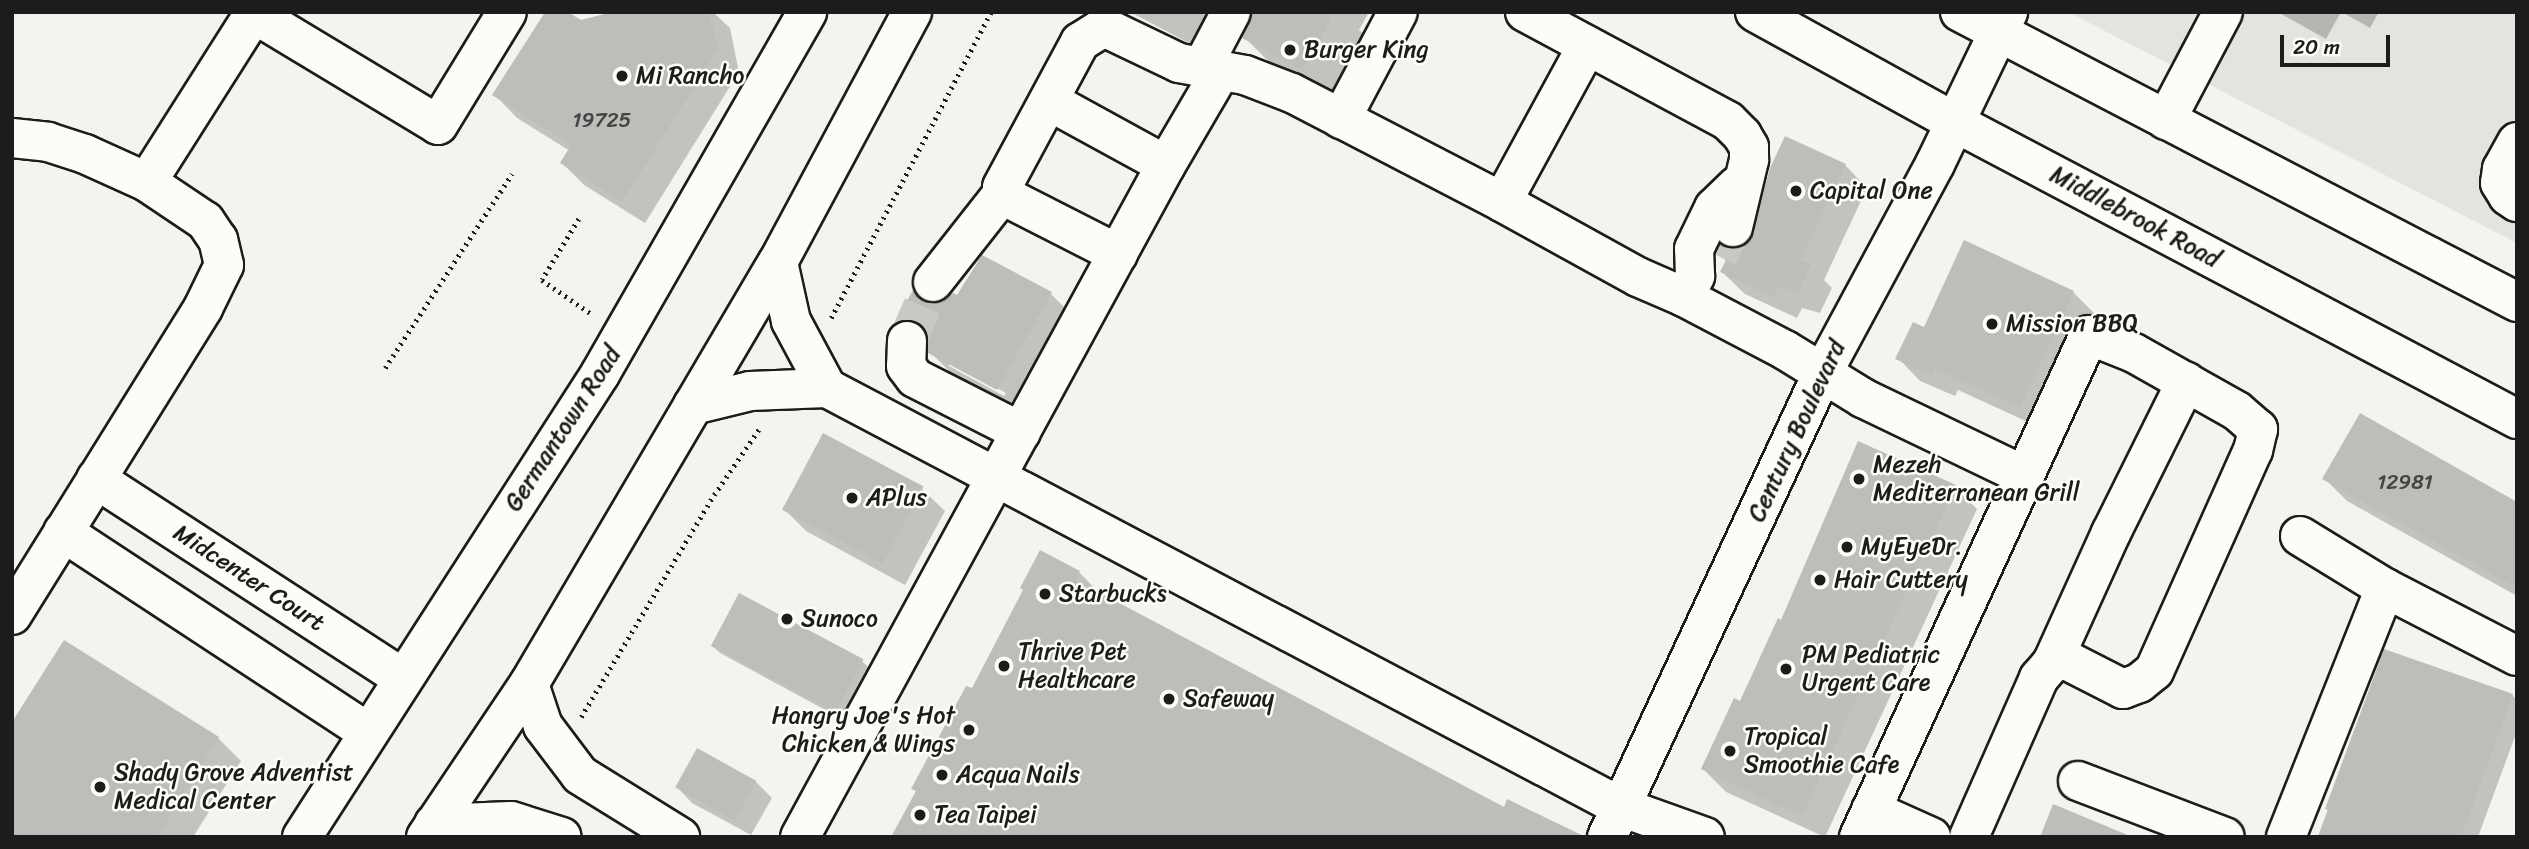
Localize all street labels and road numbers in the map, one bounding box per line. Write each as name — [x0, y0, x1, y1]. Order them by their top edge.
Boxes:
street label: Middlebrook Road — [2045, 160, 2225, 274]
street label: Century Boulevard — [1742, 336, 1852, 526]
street label: Germantown Road — [499, 341, 627, 517]
street label: Midcenter Court — [168, 518, 330, 638]

